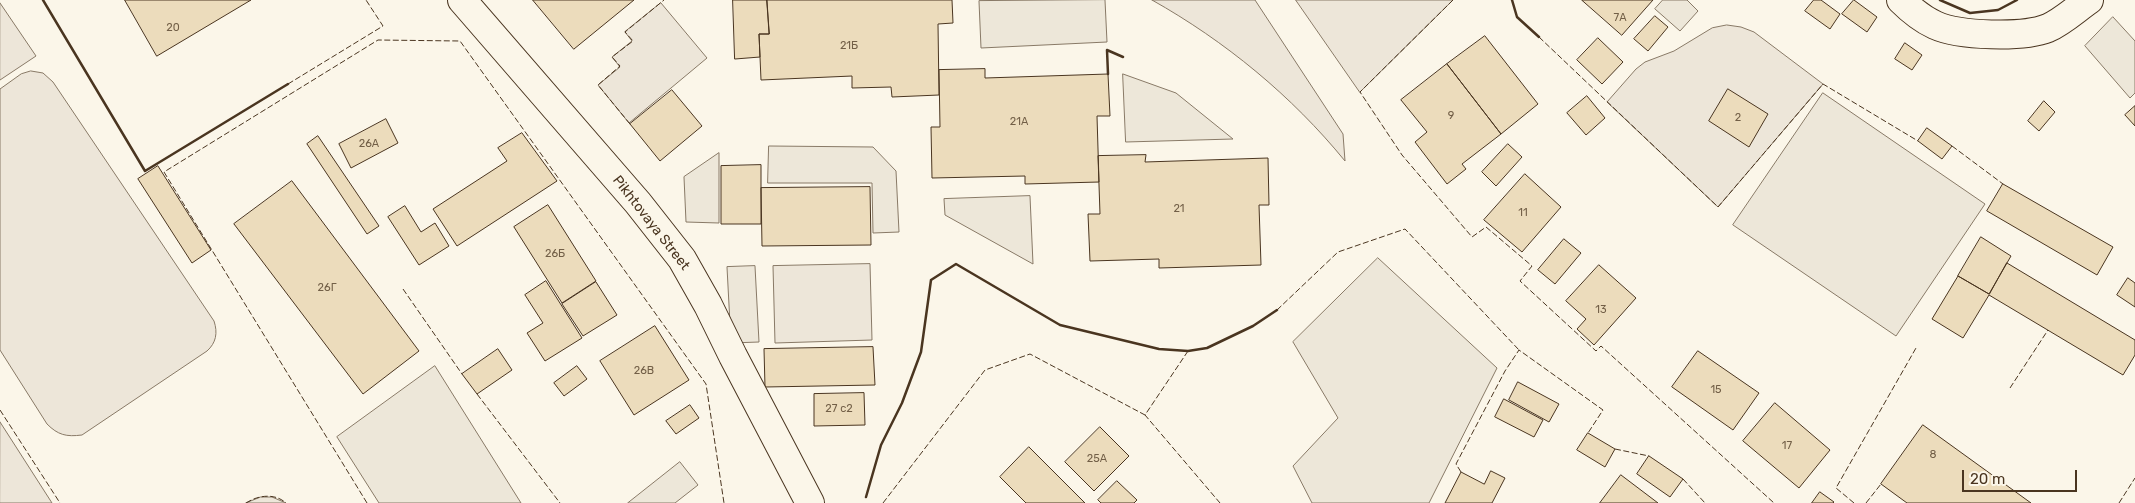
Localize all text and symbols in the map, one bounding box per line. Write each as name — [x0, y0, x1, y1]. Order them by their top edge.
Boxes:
house number: 7А — [1613, 11, 1627, 25]
house number: 20 — [166, 21, 180, 35]
house number: 21Б — [840, 39, 858, 53]
house number: 9 — [1448, 109, 1454, 123]
house number: 2 — [1735, 111, 1741, 125]
house number: 21А — [1010, 115, 1028, 129]
house number: 26А — [359, 137, 379, 151]
street label: Pikhtovaya Street — [609, 172, 693, 274]
house number: 21 — [1173, 202, 1185, 216]
house number: 11 — [1518, 206, 1528, 220]
house number: 26Б — [545, 247, 565, 261]
house number: 26Г — [318, 281, 336, 295]
house number: 13 — [1595, 303, 1607, 317]
house number: 26В — [634, 364, 654, 378]
house number: 15 — [1710, 383, 1722, 397]
house number: 27 с2 — [825, 402, 853, 416]
house number: 17 — [1782, 439, 1792, 453]
house number: 8 — [1930, 448, 1936, 462]
house number: 25А — [1087, 452, 1107, 466]
scale bar — [1965, 460, 2080, 492]
text: 20 m — [1970, 470, 2005, 488]

